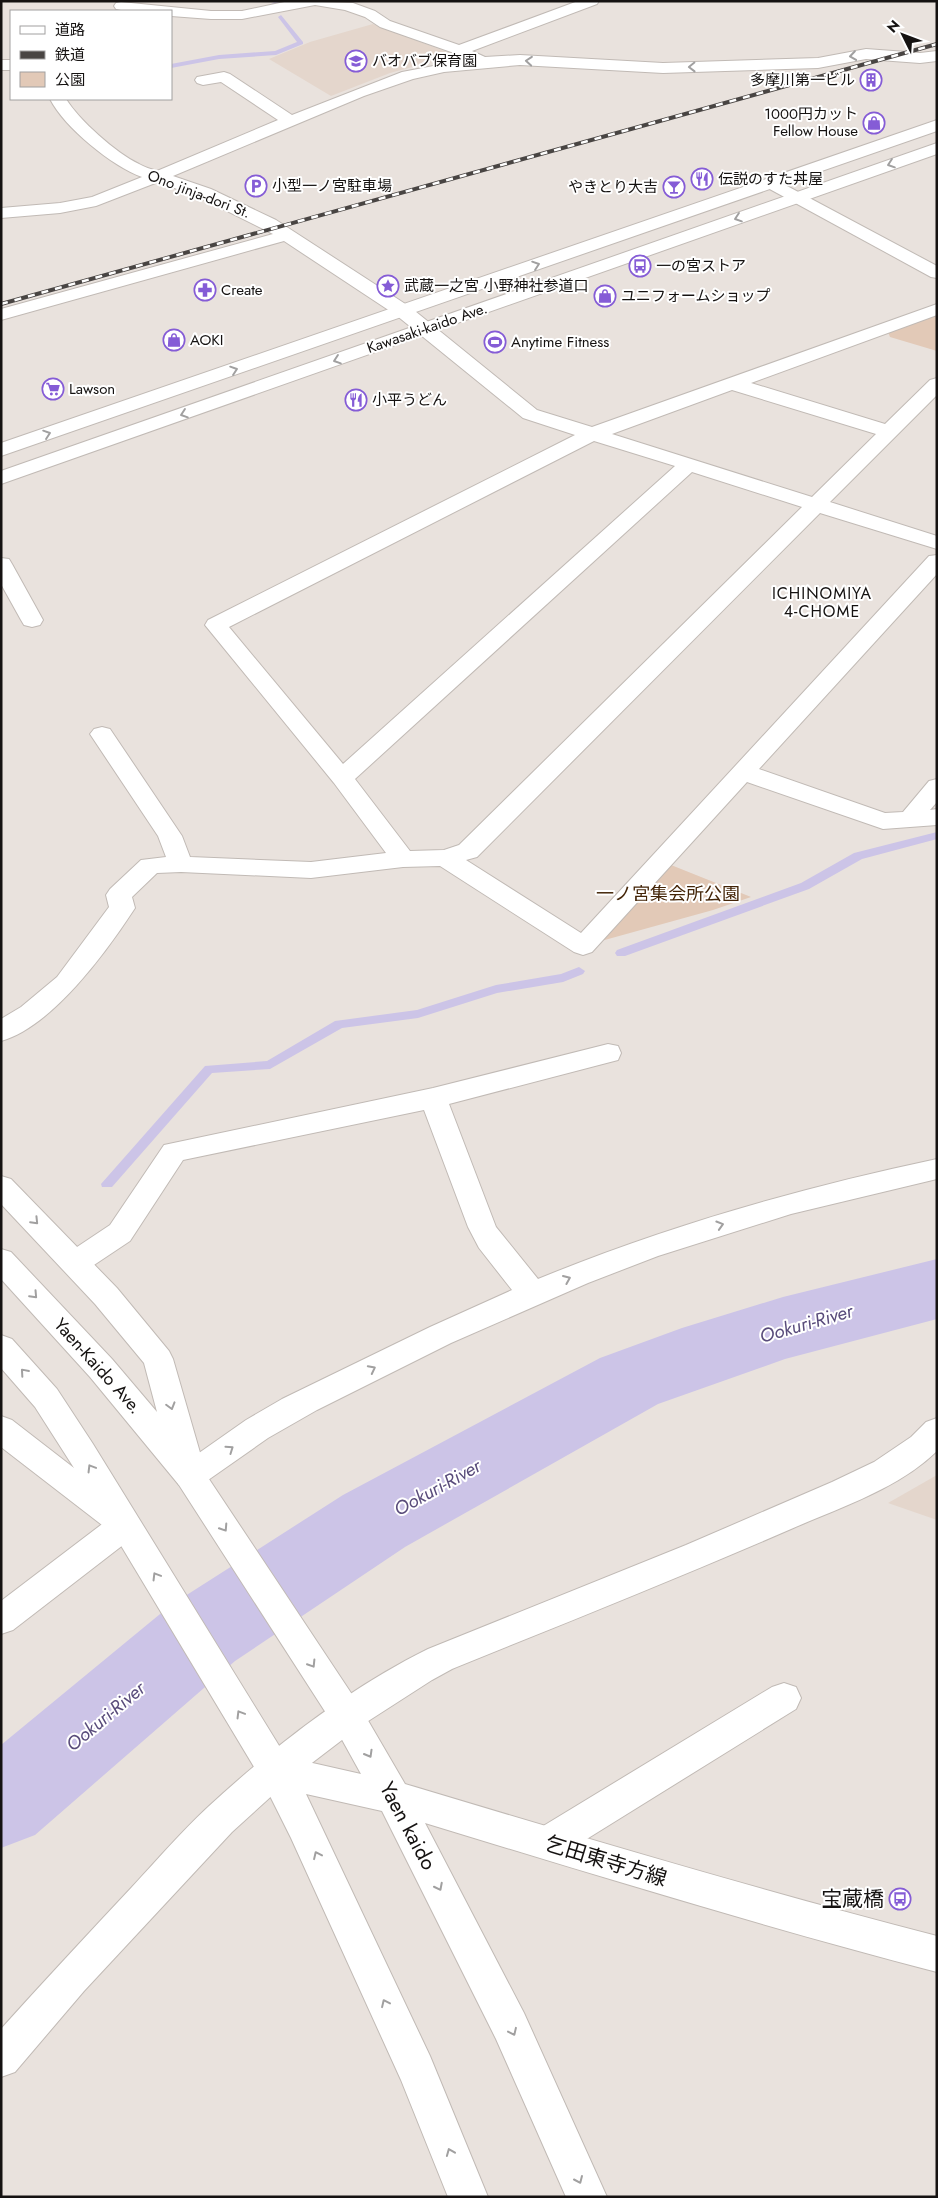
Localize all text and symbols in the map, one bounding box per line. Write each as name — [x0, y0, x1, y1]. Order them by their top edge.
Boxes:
legend — [10, 10, 172, 100]
north arrow — [878, 10, 928, 60]
text: N — [882, 15, 904, 37]
text: 道路 — [55, 19, 85, 41]
text: 鉄道 — [55, 44, 85, 66]
school or university icon: バオバブ保育園 — [344, 49, 368, 73]
place label: バオバブ保育園 — [372, 50, 477, 72]
one-way arrow — [849, 50, 857, 61]
one-way arrow — [525, 55, 533, 66]
one-way arrow — [687, 62, 695, 72]
building icon: 多摩川第一ビル — [859, 68, 883, 92]
text: 公園 — [55, 69, 85, 91]
place label: 多摩川第一ビル — [750, 69, 855, 91]
place label: 1000円カット Fellow House — [764, 103, 858, 142]
shop icon: 1000円カット Fellow House — [862, 111, 886, 135]
one-way arrow — [887, 158, 896, 168]
street label: Ono jinja-dori St. — [144, 164, 254, 224]
restaurant icon: 伝説のすた丼屋 — [690, 167, 714, 191]
place label: 伝説のすた丼屋 — [718, 168, 823, 190]
parking icon: 小型一ノ宮駐車場 — [244, 174, 268, 198]
place label: 小型一ノ宮駐車場 — [272, 175, 392, 197]
bar icon: やきとり大吉 — [662, 175, 686, 199]
place label: やきとり大吉 — [568, 176, 658, 198]
one-way arrow — [734, 212, 742, 222]
bus stop icon: 一の宮ストア — [628, 254, 652, 278]
place label: 一の宮ストア — [656, 255, 746, 277]
one-way arrow — [531, 260, 540, 270]
place icon: 武蔵一之宮 小野神社参道口 — [376, 274, 400, 298]
place label: 武蔵一之宮 小野神社参道口 — [404, 275, 589, 297]
pharmacy icon: Create — [193, 278, 217, 302]
place label: Create — [221, 279, 263, 301]
shop icon: ユニフォームショップ — [593, 284, 617, 308]
place label: ユニフォームショップ — [621, 285, 771, 307]
street label: Kawasaki-kaido Ave. — [364, 297, 490, 359]
shop icon: AOKI — [162, 328, 186, 352]
place label: AOKI — [190, 329, 223, 351]
sports icon: Anytime Fitness — [483, 330, 507, 354]
place label: Anytime Fitness — [511, 331, 609, 353]
one-way arrow — [333, 354, 342, 364]
one-way arrow — [229, 365, 238, 375]
supermarket icon: Lawson — [41, 377, 65, 401]
place label: Lawson — [69, 378, 115, 400]
restaurant icon: 小平うどん — [344, 388, 368, 412]
place label: 小平うどん — [372, 389, 447, 411]
one-way arrow — [180, 408, 188, 418]
one-way arrow — [43, 430, 51, 440]
district label: ICHINOMIYA 4-CHOME — [772, 582, 872, 623]
park label: 一ノ宮集会所公園 — [596, 881, 740, 907]
one-way arrow — [29, 1216, 38, 1225]
one-way arrow — [716, 1221, 724, 1231]
one-way arrow — [562, 1274, 571, 1285]
one-way arrow — [28, 1290, 37, 1299]
water label: Ookuri-River — [756, 1297, 858, 1350]
street label: Yaen-Kaido Ave. — [48, 1312, 148, 1420]
one-way arrow — [367, 1365, 376, 1375]
one-way arrow — [21, 1369, 30, 1378]
one-way arrow — [165, 1401, 175, 1409]
one-way arrow — [225, 1446, 234, 1455]
water label: Ookuri-River — [389, 1452, 487, 1523]
one-way arrow — [87, 1464, 97, 1473]
one-way arrow — [217, 1522, 227, 1531]
one-way arrow — [152, 1572, 162, 1581]
one-way arrow — [306, 1658, 316, 1667]
water label: Ookuri-River — [60, 1674, 152, 1758]
one-way arrow — [237, 1711, 247, 1720]
one-way arrow — [363, 1749, 373, 1758]
street label: Yaen kaido — [372, 1777, 444, 1875]
street label: 乞田東寺方線 — [541, 1828, 671, 1894]
one-way arrow — [313, 1851, 323, 1860]
one-way arrow — [433, 1882, 443, 1891]
place label: 宝蔵橋 — [821, 1884, 884, 1914]
bus stop icon: 宝蔵橋 — [888, 1887, 912, 1911]
one-way arrow — [381, 1999, 391, 2008]
one-way arrow — [506, 2027, 517, 2036]
one-way arrow — [445, 2148, 456, 2157]
one-way arrow — [573, 2175, 584, 2184]

